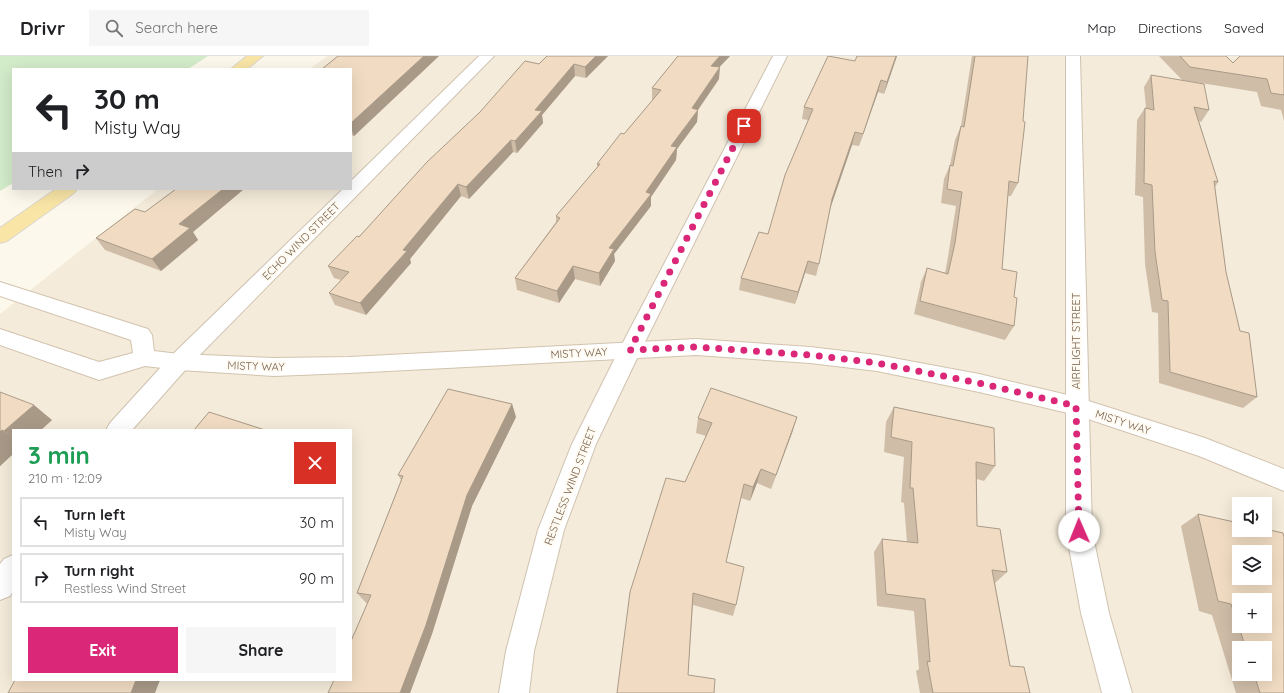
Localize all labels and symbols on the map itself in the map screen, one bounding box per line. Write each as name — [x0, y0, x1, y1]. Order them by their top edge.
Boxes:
pin — [727, 109, 761, 143]
street label: ECHO WIND STREET — [259, 199, 343, 283]
street label: AIRFLIGHT STREET — [1069, 292, 1083, 389]
street label: MISTY WAY — [550, 345, 608, 361]
street label: MISTY WAY — [227, 358, 285, 374]
street label: MISTY WAY — [1094, 407, 1152, 437]
street label: RESTLESS WIND STREET — [541, 425, 599, 547]
position arrow — [1058, 510, 1100, 552]

